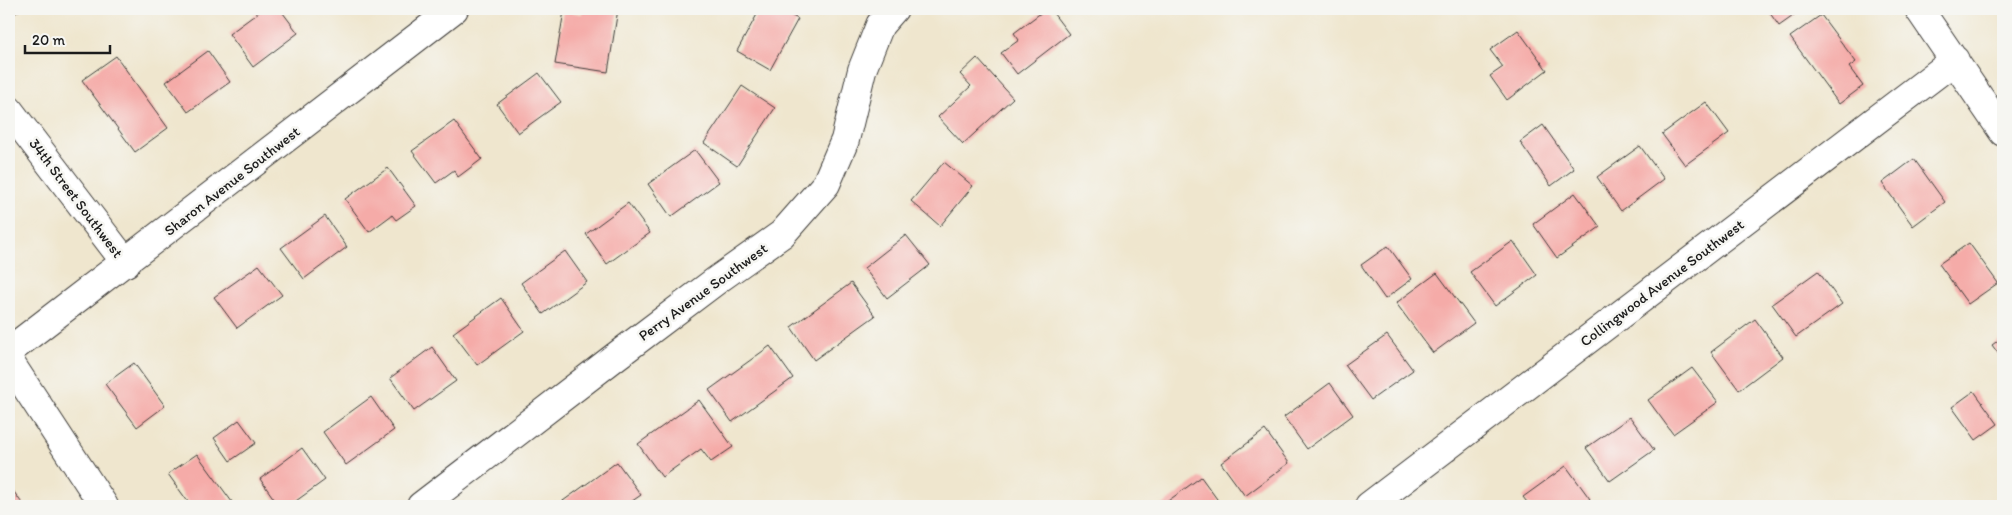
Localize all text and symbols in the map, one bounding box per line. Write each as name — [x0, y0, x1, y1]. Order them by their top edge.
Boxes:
scale bar — [25, 22, 110, 54]
text: 20 m — [32, 31, 66, 49]
street label: Sharon Avenue Southwest — [161, 122, 304, 240]
street label: 34th Street Southwest — [25, 135, 127, 262]
street label: Collingwood Avenue Southwest — [1576, 215, 1748, 351]
street label: Perry Avenue Southwest — [635, 239, 771, 345]

